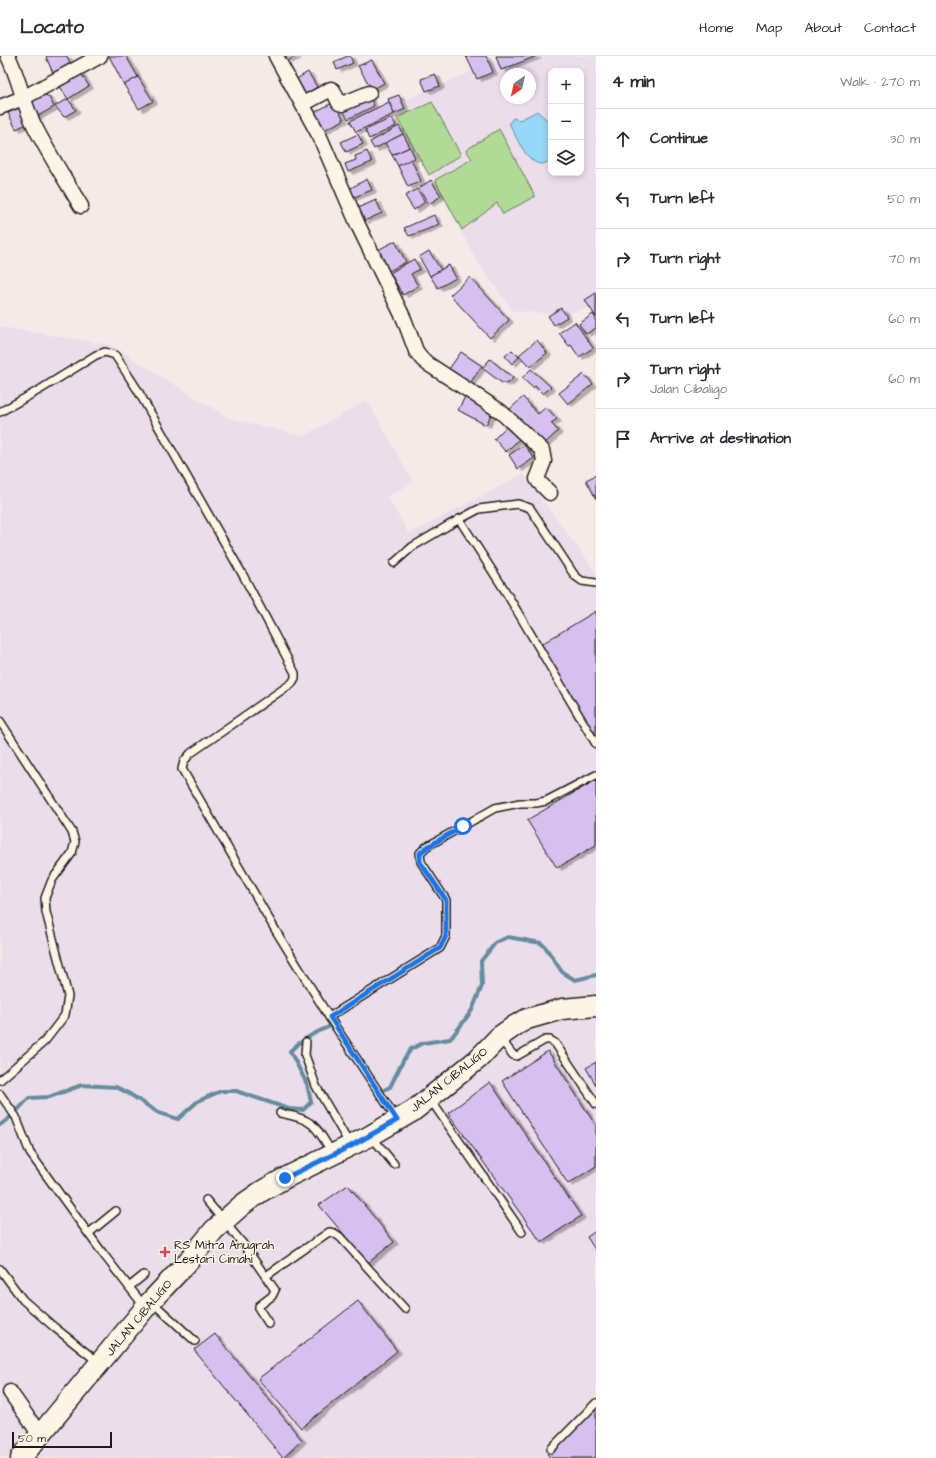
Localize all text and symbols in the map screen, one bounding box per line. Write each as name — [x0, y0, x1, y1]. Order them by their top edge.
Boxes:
text: Locato — [20, 14, 84, 41]
text: Home — [699, 18, 734, 38]
text: Map — [756, 18, 782, 38]
text: About — [804, 18, 842, 38]
text: Contact — [864, 18, 916, 38]
north arrow — [500, 68, 536, 104]
map controls — [548, 68, 584, 176]
button: + — [548, 68, 584, 104]
text: 4 min — [612, 70, 655, 94]
text: Walk · 270 m — [840, 73, 920, 91]
button: − — [548, 104, 584, 140]
icon: ahead — [612, 128, 634, 150]
text: Continue — [650, 128, 708, 149]
text: 30 m — [890, 130, 920, 148]
button: layers — [548, 140, 584, 176]
icon: left — [612, 188, 634, 210]
text: Turn left — [650, 188, 714, 209]
text: 50 m — [887, 190, 920, 208]
icon: right — [612, 248, 634, 270]
text: Turn right — [650, 248, 721, 269]
text: 70 m — [888, 250, 920, 268]
icon: left — [612, 308, 634, 330]
text: Turn left — [650, 308, 714, 329]
text: 60 m — [888, 310, 920, 328]
text: Turn right — [650, 359, 721, 380]
icon: right — [612, 368, 634, 390]
text: 60 m — [888, 370, 920, 388]
text: Jalan Cibaligo — [650, 380, 727, 398]
icon: arrive — [612, 428, 634, 450]
text: Arrive at destination — [650, 428, 791, 449]
route start — [454, 817, 472, 835]
street label: JALAN CIBALIGO — [407, 1043, 491, 1117]
route end — [276, 1169, 294, 1187]
place label: RS Mitra Anugrah Lestari Cimahi — [174, 1237, 274, 1268]
marker: RS Mitra Anugrah Lestari Cimahi — [159, 1246, 171, 1258]
street label: JALAN CIBALIGO — [102, 1276, 176, 1360]
scale bar — [12, 1430, 112, 1449]
text: 50 m — [18, 1431, 46, 1446]

